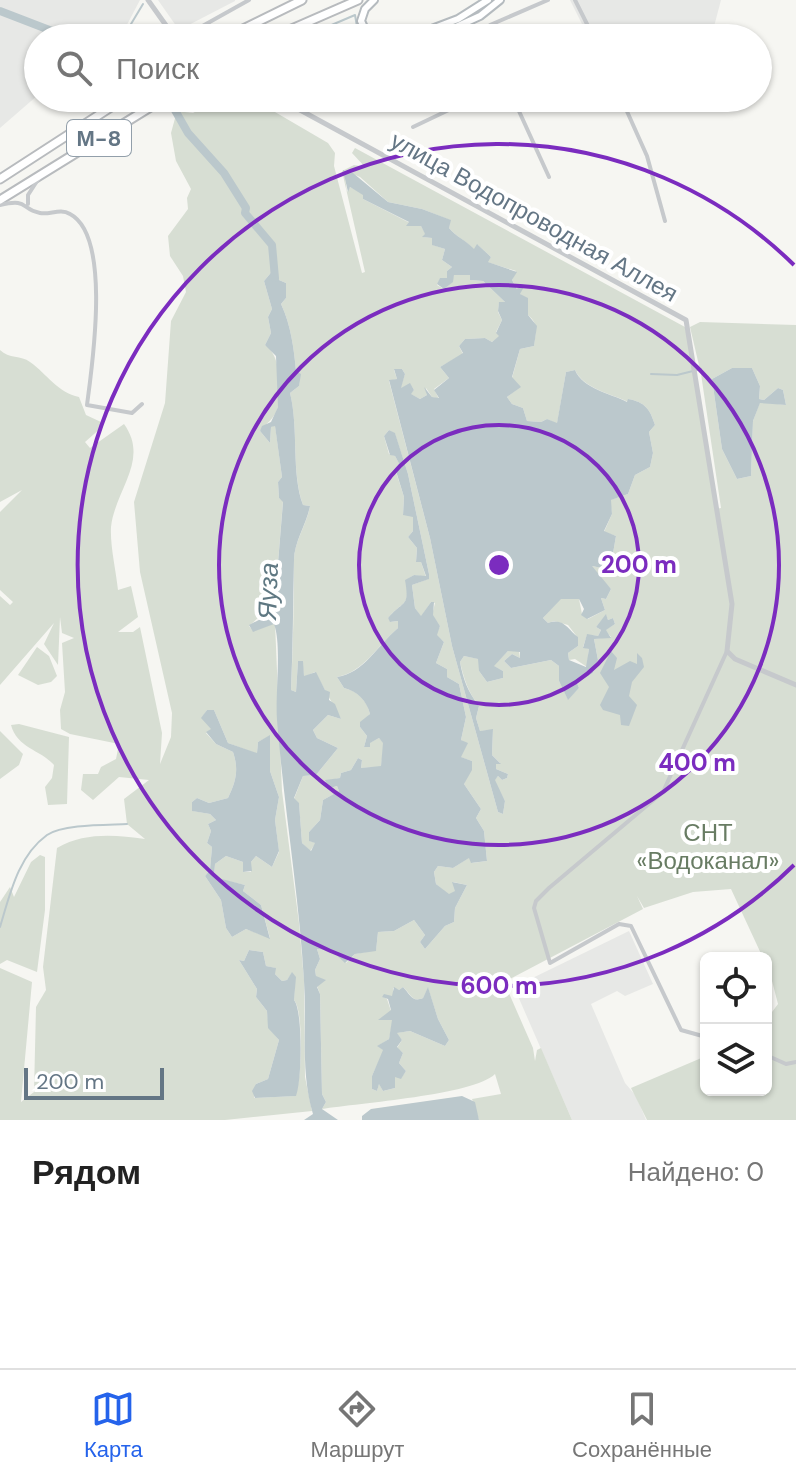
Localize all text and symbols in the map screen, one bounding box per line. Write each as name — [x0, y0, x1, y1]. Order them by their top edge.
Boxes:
search box — [24, 24, 772, 112]
icon: search — [52, 46, 96, 90]
text: Поиск — [116, 49, 199, 88]
road number: М-8 — [67, 120, 131, 156]
street label: улица Водопроводная Аллея — [385, 124, 683, 309]
text: 200 m — [601, 549, 677, 580]
centre of rings — [485, 551, 513, 579]
water label: Яуза — [250, 562, 286, 622]
text: 400 m — [658, 747, 736, 778]
park label: СНТ «Водоканал» — [637, 817, 779, 876]
map controls — [700, 952, 772, 1096]
button: locate — [700, 952, 772, 1024]
text: 600 m — [460, 970, 538, 1001]
button: layers — [700, 1024, 772, 1096]
scale bar — [24, 1064, 164, 1100]
text: 200 m — [36, 1067, 104, 1096]
text: Рядом — [32, 1150, 141, 1195]
text: Найдено: 0 — [628, 1155, 764, 1189]
tab: Карта — [84, 1387, 143, 1464]
tab: Маршрут — [311, 1387, 404, 1464]
tab: Сохранённые — [572, 1387, 712, 1464]

